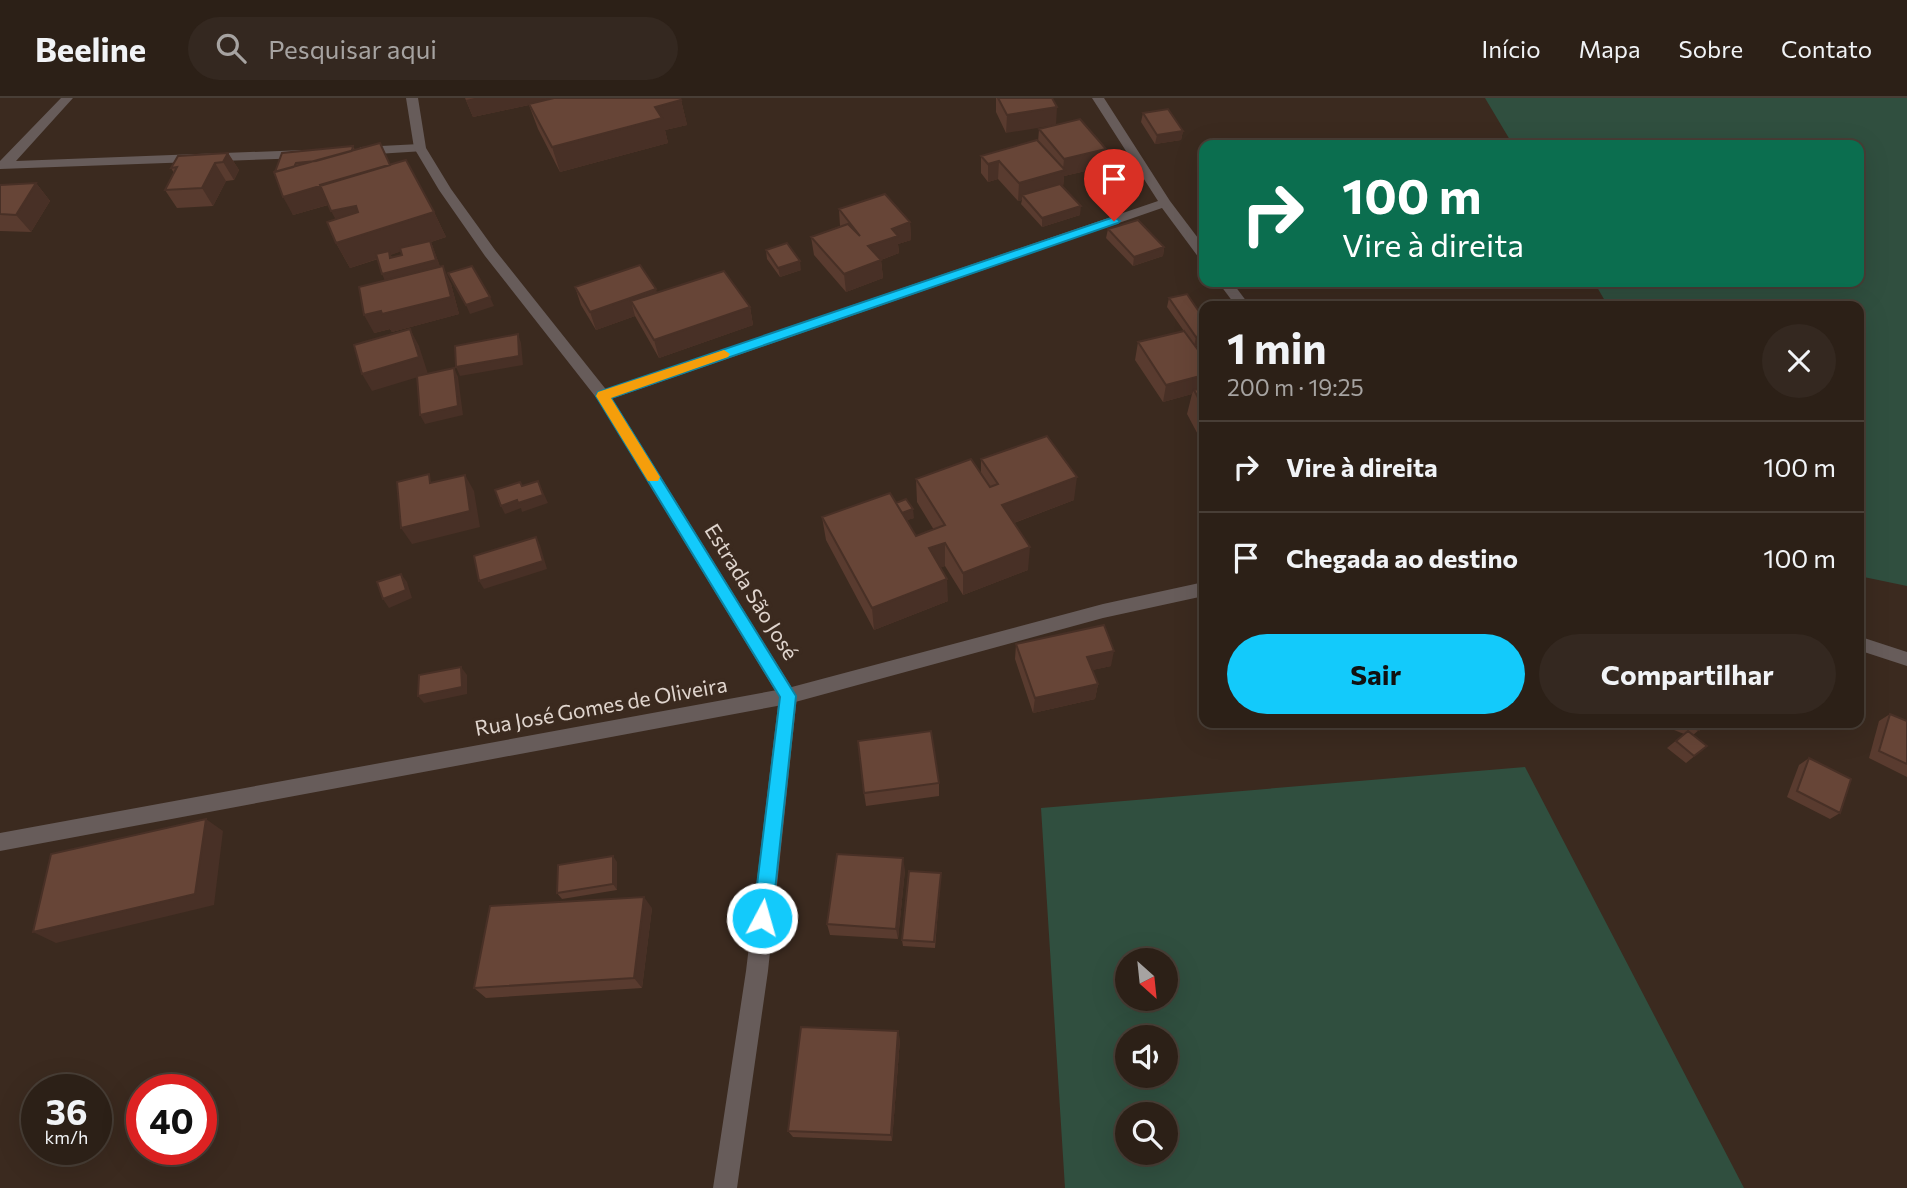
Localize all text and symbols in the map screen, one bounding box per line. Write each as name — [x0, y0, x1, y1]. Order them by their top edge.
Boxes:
search box — [188, 17, 678, 80]
text: Beeline — [35, 28, 146, 69]
icon: search — [212, 29, 250, 67]
text: Pesquisar aqui — [268, 33, 437, 64]
text: Início — [1482, 34, 1541, 63]
text: Mapa — [1579, 34, 1641, 63]
text: Sobre — [1679, 34, 1743, 63]
text: Contato — [1781, 34, 1872, 63]
pin — [1084, 149, 1144, 221]
icon: arrive — [1095, 160, 1133, 198]
text: 100 m — [1342, 164, 1481, 224]
icon: right — [1227, 168, 1318, 259]
text: Vire à direita — [1342, 224, 1524, 264]
text: 1 min — [1227, 321, 1327, 373]
button: close — [1762, 324, 1836, 398]
text: 200 m · 19:25 — [1227, 373, 1364, 401]
icon: right — [1227, 448, 1265, 486]
text: Vire à direita — [1286, 451, 1438, 482]
text: 100 m — [1763, 451, 1836, 482]
street label: Estrada São José — [700, 519, 804, 664]
icon: arrive — [1227, 539, 1265, 577]
text: Chegada ao destino — [1286, 542, 1518, 573]
text: 100 m — [1763, 542, 1836, 573]
button: Sair — [1227, 634, 1525, 714]
button: Compartilhar — [1539, 634, 1836, 714]
street label: Rua José Gomes de Oliveira — [473, 671, 729, 740]
position arrow — [725, 881, 799, 955]
north arrow — [1115, 948, 1178, 1012]
map controls — [1115, 948, 1178, 1165]
button: sound — [1115, 1025, 1178, 1088]
speed limit sign: 40 — [126, 1074, 217, 1165]
text: 36 — [46, 1089, 87, 1132]
button: search — [1115, 1102, 1178, 1165]
text: km/h — [45, 1126, 88, 1148]

